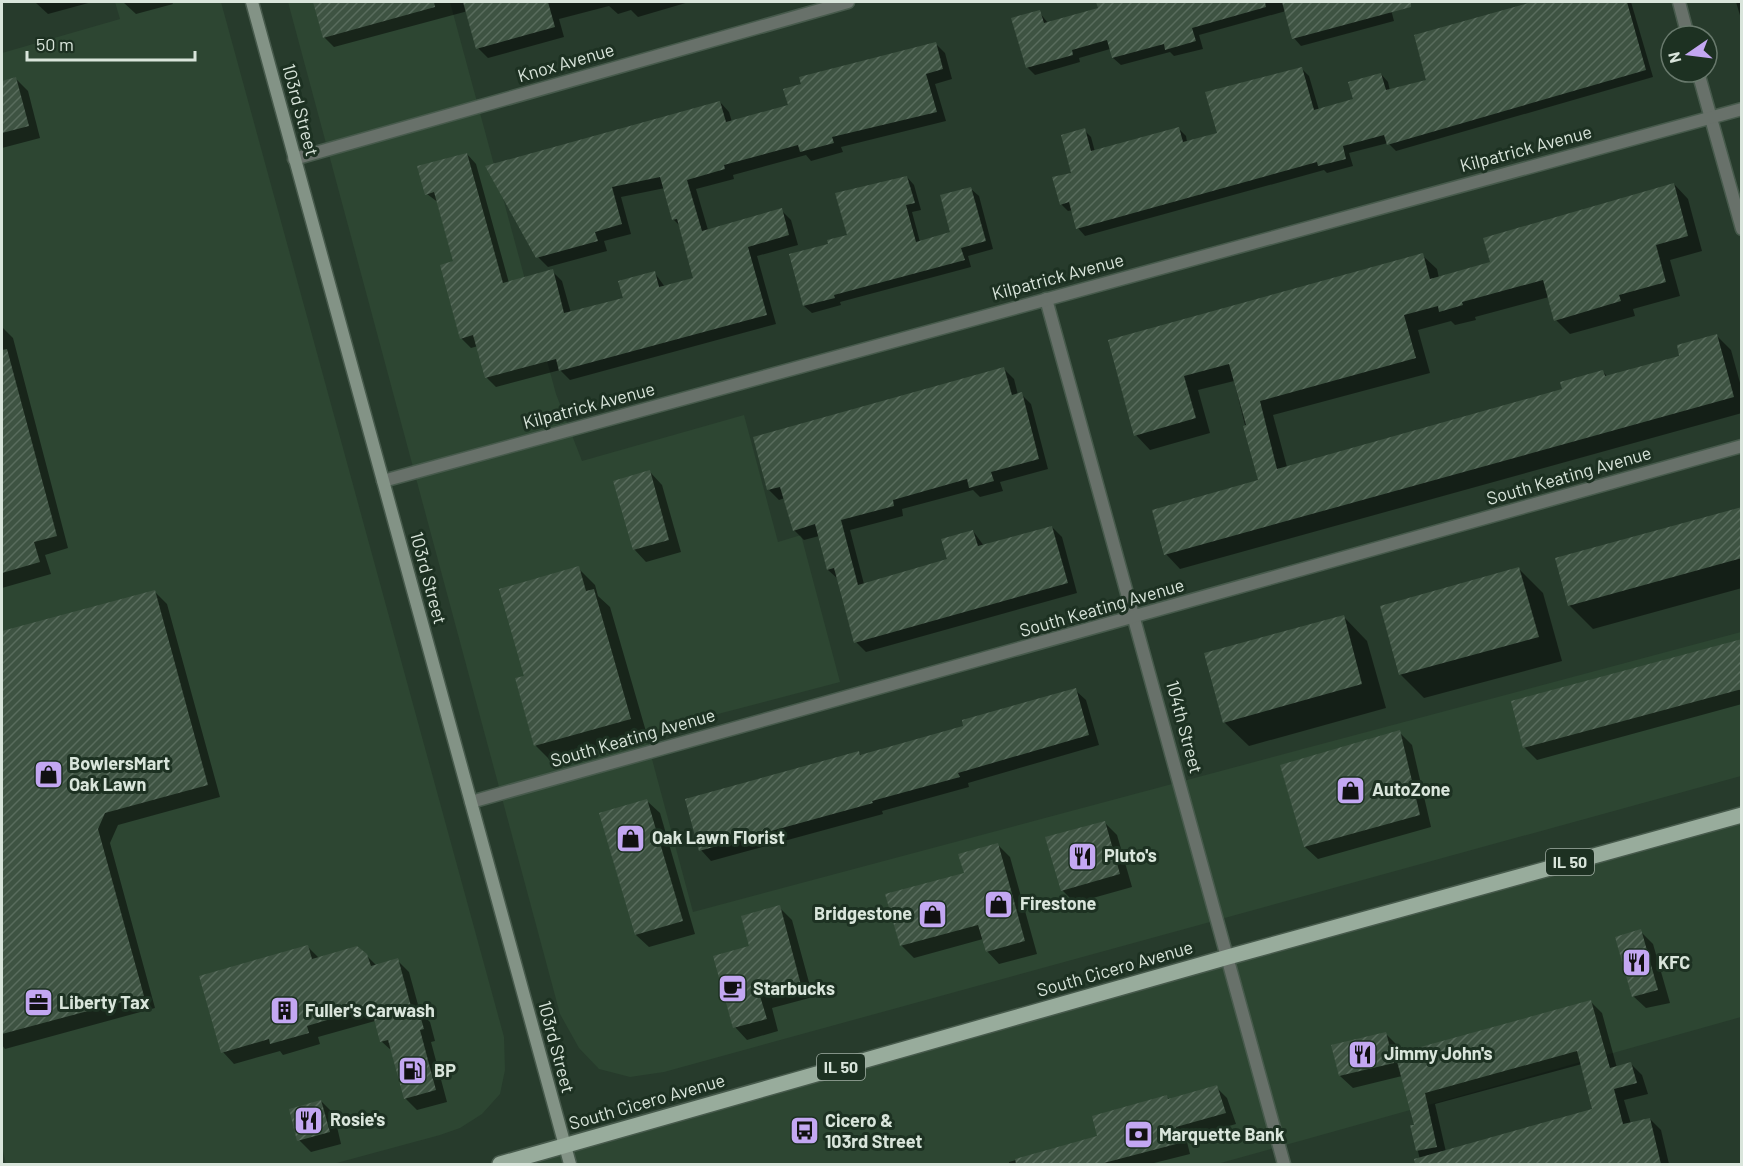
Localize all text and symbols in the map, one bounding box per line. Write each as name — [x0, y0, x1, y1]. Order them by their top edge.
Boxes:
scale bar — [27, 24, 195, 62]
north arrow — [1659, 24, 1719, 84]
text: 50 m — [36, 33, 74, 55]
street label: Knox Avenue — [515, 38, 617, 86]
text: N — [1663, 50, 1684, 65]
street label: 103rd Street — [278, 61, 324, 158]
street label: Kilpatrick Avenue — [1457, 120, 1594, 176]
street label: Kilpatrick Avenue — [989, 248, 1126, 304]
street label: Kilpatrick Avenue — [520, 377, 657, 433]
street label: South Keating Avenue — [1484, 441, 1654, 509]
street label: 103rd Street — [406, 529, 452, 626]
street label: South Keating Avenue — [1017, 573, 1187, 641]
street label: 104th Street — [1162, 678, 1208, 776]
street label: South Keating Avenue — [548, 703, 718, 771]
place label: BowlersMart Oak Lawn — [69, 752, 170, 795]
shop icon: BowlersMart Oak Lawn — [32, 758, 64, 790]
shop icon: AutoZone — [1335, 774, 1367, 806]
place label: AutoZone — [1372, 778, 1450, 800]
shop icon: Oak Lawn Florist — [615, 822, 647, 854]
place label: Oak Lawn Florist — [652, 826, 785, 848]
restaurant icon: Pluto's — [1067, 840, 1099, 872]
place label: Pluto's — [1104, 844, 1157, 866]
road number: IL 50 — [1546, 849, 1594, 875]
shop icon: Firestone — [983, 888, 1015, 920]
place label: Firestone — [1020, 892, 1097, 914]
shop icon: Bridgestone — [917, 898, 949, 930]
place label: Bridgestone — [814, 902, 912, 924]
street label: South Cicero Avenue — [1034, 935, 1195, 1001]
restaurant icon: KFC — [1621, 947, 1653, 979]
place label: KFC — [1658, 951, 1690, 973]
cafe icon: Starbucks — [716, 973, 748, 1005]
place label: Starbucks — [753, 977, 835, 999]
office icon: Liberty Tax — [22, 987, 54, 1019]
place label: Liberty Tax — [59, 991, 150, 1013]
building icon: Fuller's Carwash — [268, 995, 300, 1027]
street label: 103rd Street — [534, 998, 580, 1095]
place label: Fuller's Carwash — [305, 999, 435, 1021]
restaurant icon: Jimmy John's — [1347, 1038, 1379, 1070]
place label: Jimmy John's — [1384, 1042, 1493, 1064]
road number: IL 50 — [817, 1054, 865, 1080]
fuel station icon: BP — [397, 1055, 429, 1087]
place label: BP — [434, 1059, 456, 1081]
street label: South Cicero Avenue — [566, 1068, 727, 1134]
restaurant icon: Rosie's — [293, 1104, 325, 1136]
place label: Rosie's — [330, 1108, 385, 1130]
place label: Cicero & 103rd Street — [825, 1109, 922, 1152]
bus stop icon: Cicero & 103rd Street — [788, 1115, 820, 1147]
bank icon: Marquette Bank — [1122, 1119, 1154, 1151]
place label: Marquette Bank — [1159, 1123, 1285, 1145]

